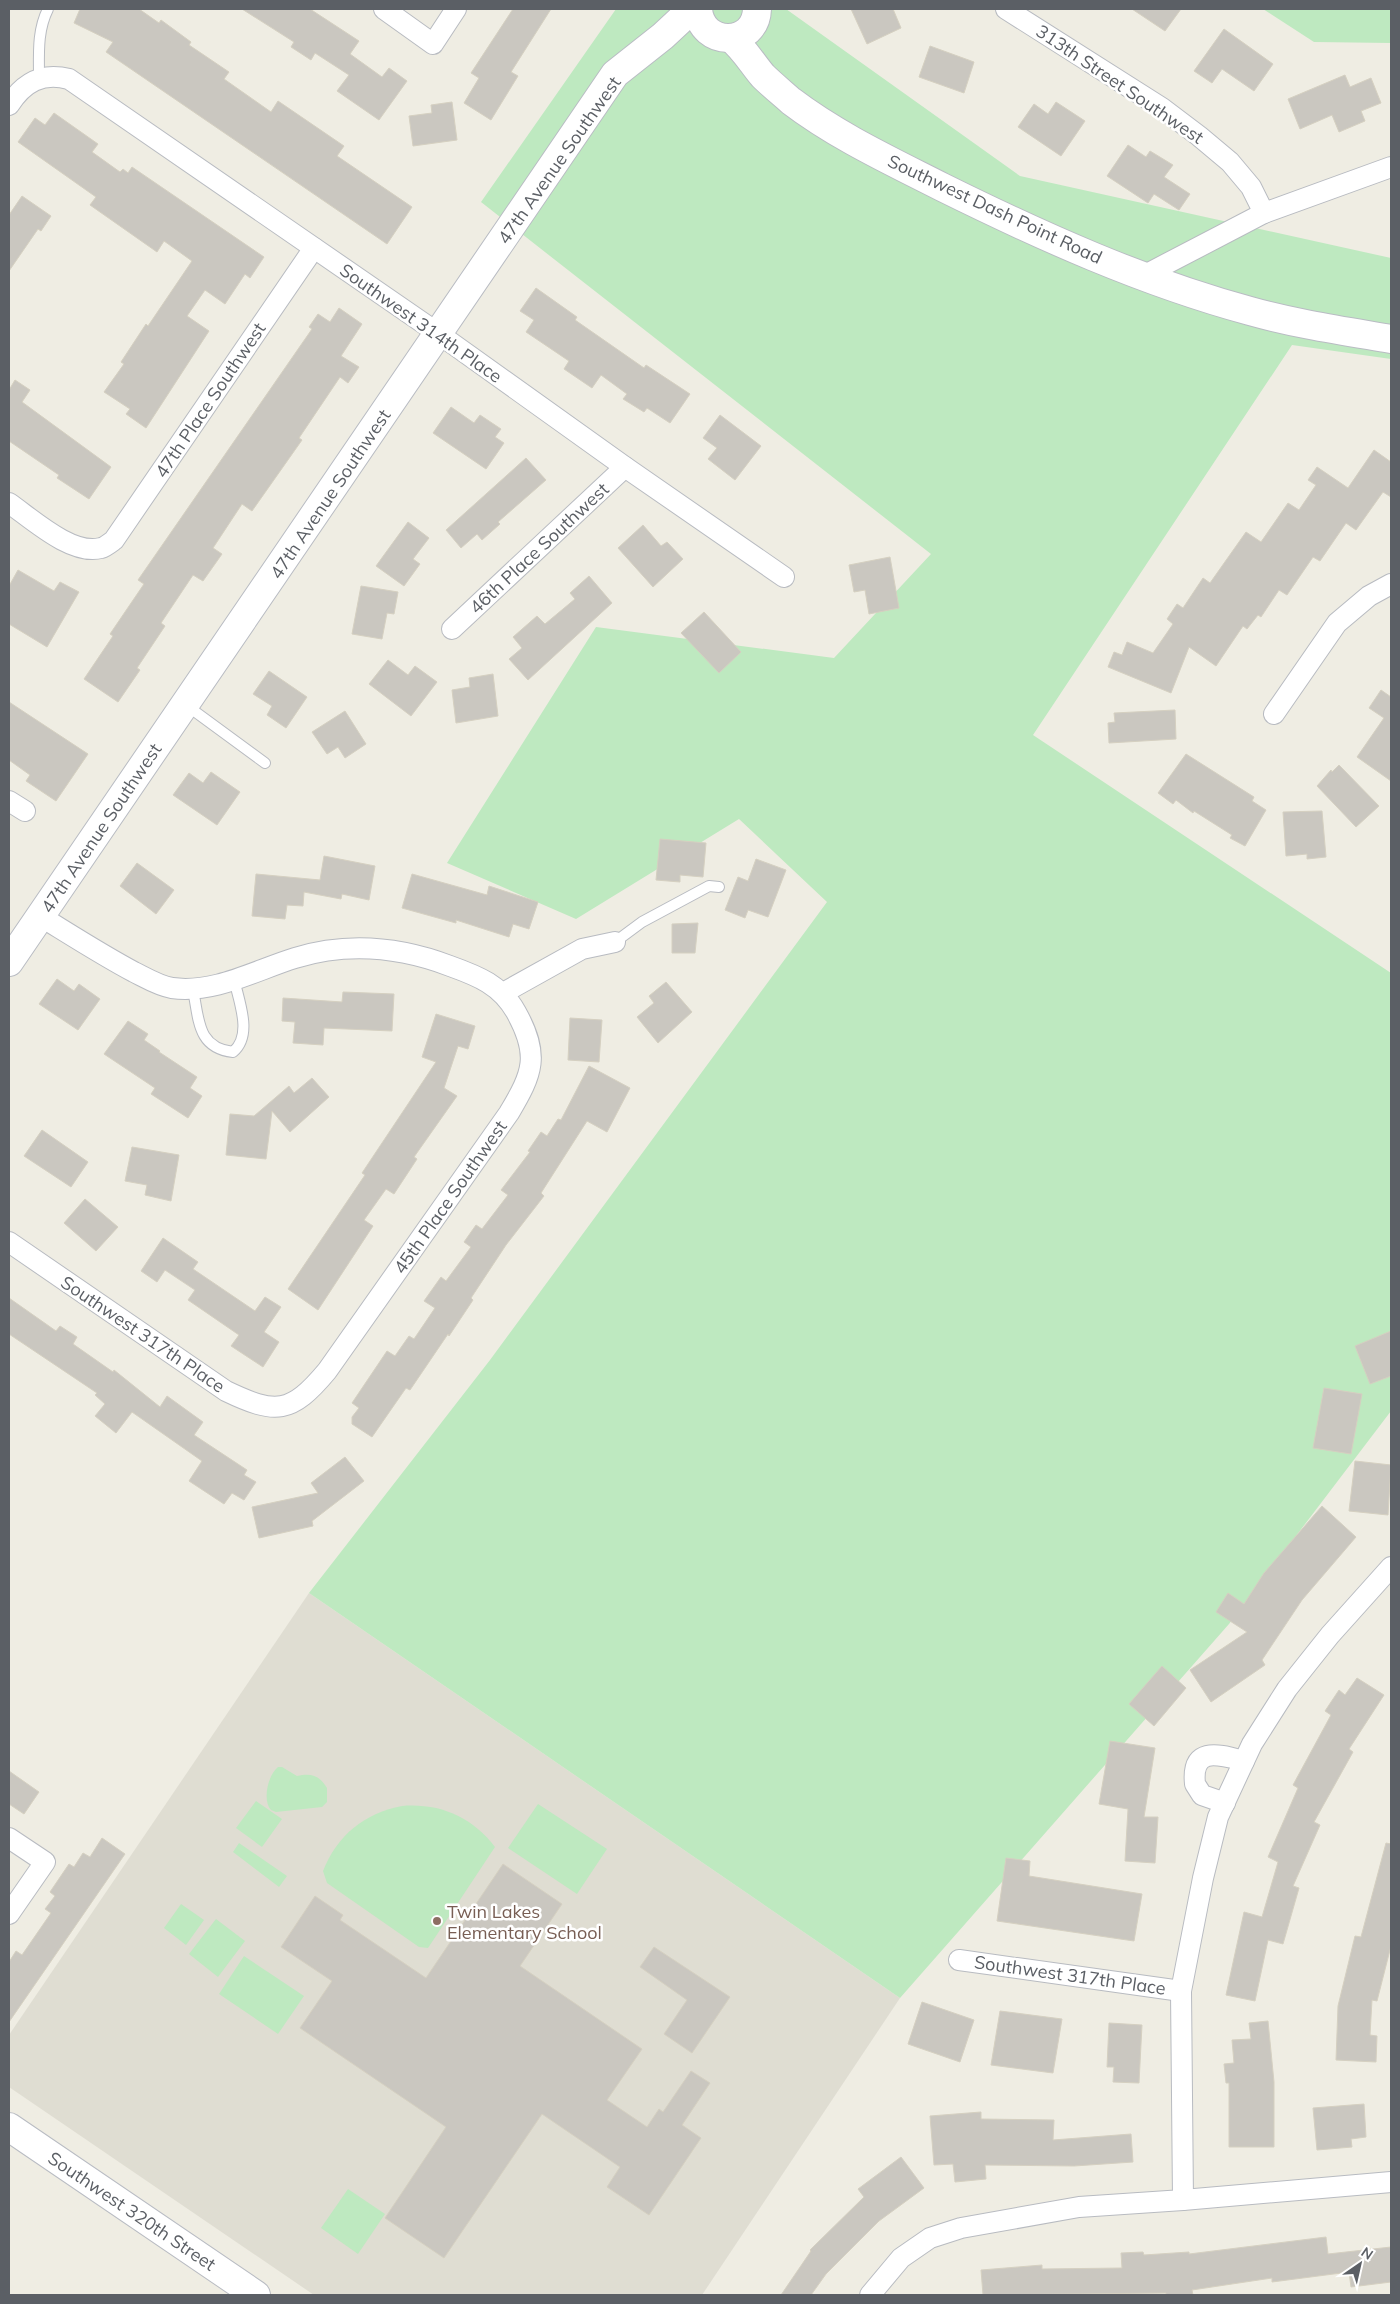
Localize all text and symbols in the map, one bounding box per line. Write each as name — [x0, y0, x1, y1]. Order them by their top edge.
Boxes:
street label: 313th Street Southwest — [1032, 19, 1208, 149]
street label: 47th Avenue Southwest — [492, 72, 626, 248]
street label: Southwest Dash Point Road — [884, 149, 1106, 269]
street label: Southwest 314th Place — [335, 258, 507, 388]
street label: 47th Place Southwest — [150, 318, 270, 482]
street label: 47th Avenue Southwest — [265, 405, 395, 583]
street label: 46th Place Southwest — [465, 477, 613, 619]
street label: 47th Avenue Southwest — [36, 739, 166, 917]
street label: 45th Place Southwest — [388, 1116, 512, 1278]
street label: Southwest 317th Place — [57, 1270, 229, 1398]
place label: Twin Lakes Elementary School — [447, 1900, 602, 1944]
marker: Twin Lakes Elementary School — [431, 1915, 443, 1927]
street label: Southwest 317th Place — [973, 1950, 1167, 2000]
street label: Southwest 320th Street — [44, 2146, 220, 2276]
north arrow — [1335, 2239, 1385, 2289]
text: N — [1358, 2243, 1377, 2264]

